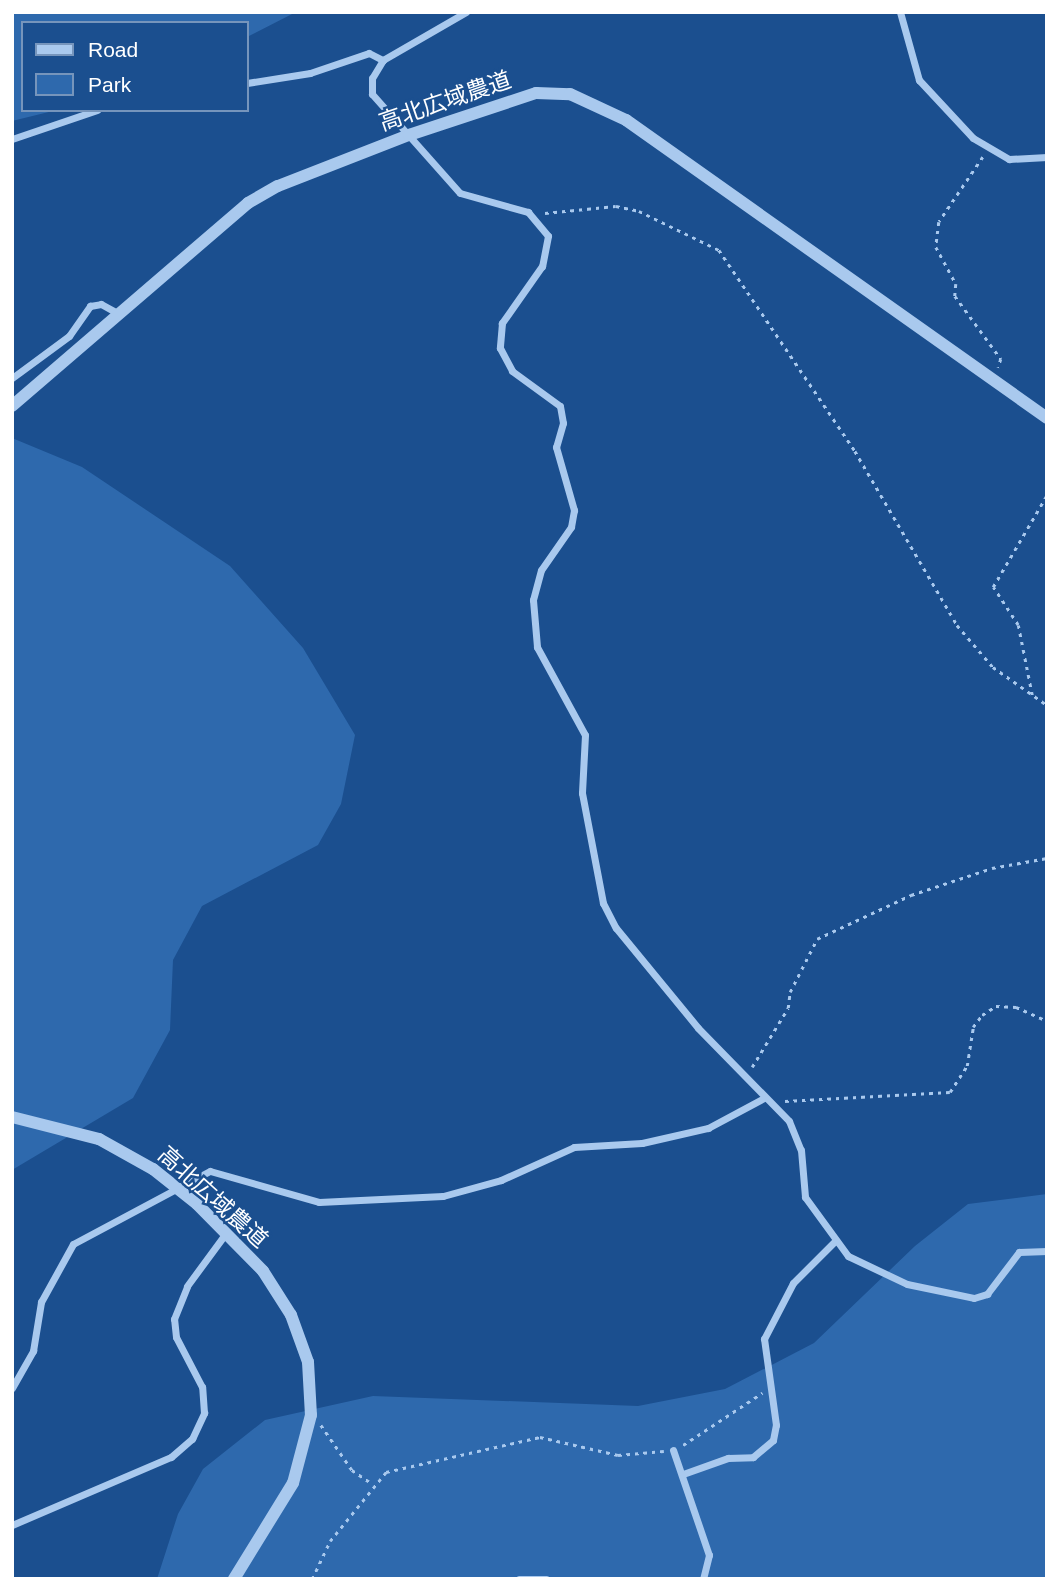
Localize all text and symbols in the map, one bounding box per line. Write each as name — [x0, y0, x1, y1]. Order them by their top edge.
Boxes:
legend — [21, 21, 248, 112]
text: Road — [88, 38, 138, 61]
street label: 高北広域農道 — [375, 65, 515, 137]
text: Park — [88, 73, 131, 96]
street label: 高北広域農道 — [152, 1141, 274, 1253]

